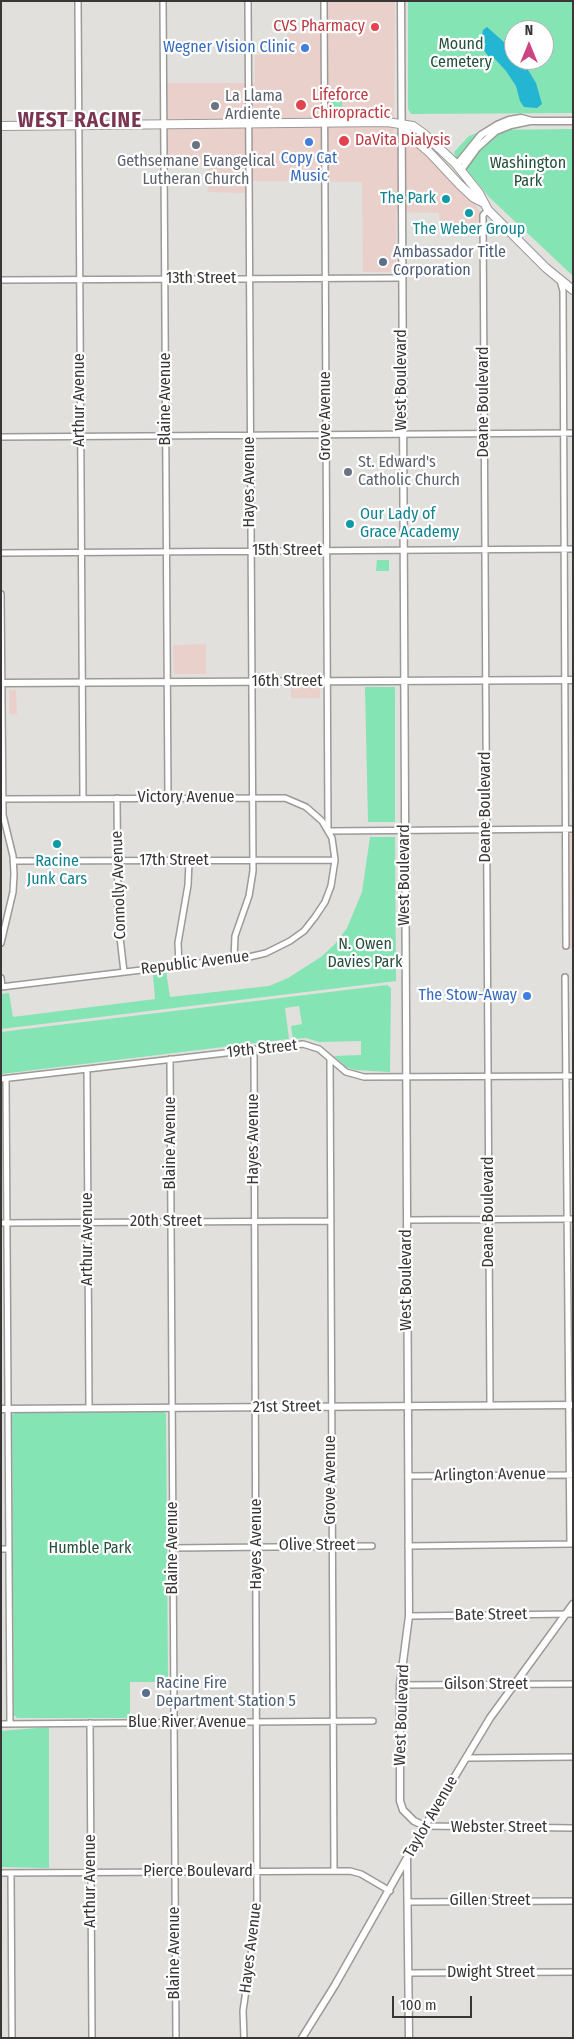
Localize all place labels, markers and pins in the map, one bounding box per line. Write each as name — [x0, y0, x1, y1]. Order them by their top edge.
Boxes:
place label: CVS Pharmacy — [273, 17, 365, 37]
marker: CVS Pharmacy — [369, 21, 381, 33]
place label: Wegner Vision Clinic — [163, 38, 295, 58]
marker: Wegner Vision Clinic — [299, 42, 311, 54]
place label: Lifeforce Chiropractic — [312, 86, 390, 124]
place label: La Llama Ardiente — [225, 87, 283, 125]
marker: Lifeforce Chiropractic — [294, 98, 308, 112]
marker: La Llama Ardiente — [209, 100, 221, 112]
place label: DaVita Dialysis — [355, 131, 451, 151]
marker: DaVita Dialysis — [337, 134, 351, 148]
marker: Copy Cat Music — [303, 136, 315, 148]
marker: Gethsemane Evangelical Lutheran Church — [190, 139, 202, 151]
place label: Copy Cat Music — [281, 149, 337, 187]
place label: Gethsemane Evangelical Lutheran Church — [117, 152, 275, 190]
place label: The Park — [380, 189, 436, 209]
marker: The Park — [440, 193, 452, 205]
marker: The Weber Group — [463, 207, 475, 219]
place label: The Weber Group — [413, 220, 525, 240]
place label: Ambassador Title Corporation — [393, 243, 506, 281]
marker: Ambassador Title Corporation — [377, 256, 389, 268]
place label: St. Edward's Catholic Church — [358, 453, 460, 491]
marker: St. Edward's Catholic Church — [342, 466, 354, 478]
place label: Our Lady of Grace Academy — [360, 505, 459, 543]
marker: Our Lady of Grace Academy — [344, 518, 356, 530]
marker: Racine Junk Cars — [51, 838, 63, 850]
place label: Racine Junk Cars — [27, 852, 87, 890]
place label: The Stow-Away — [419, 986, 517, 1006]
marker: The Stow-Away — [521, 990, 533, 1002]
place label: Racine Fire Department Station 5 — [156, 1674, 296, 1712]
marker: Racine Fire Department Station 5 — [140, 1687, 152, 1699]

